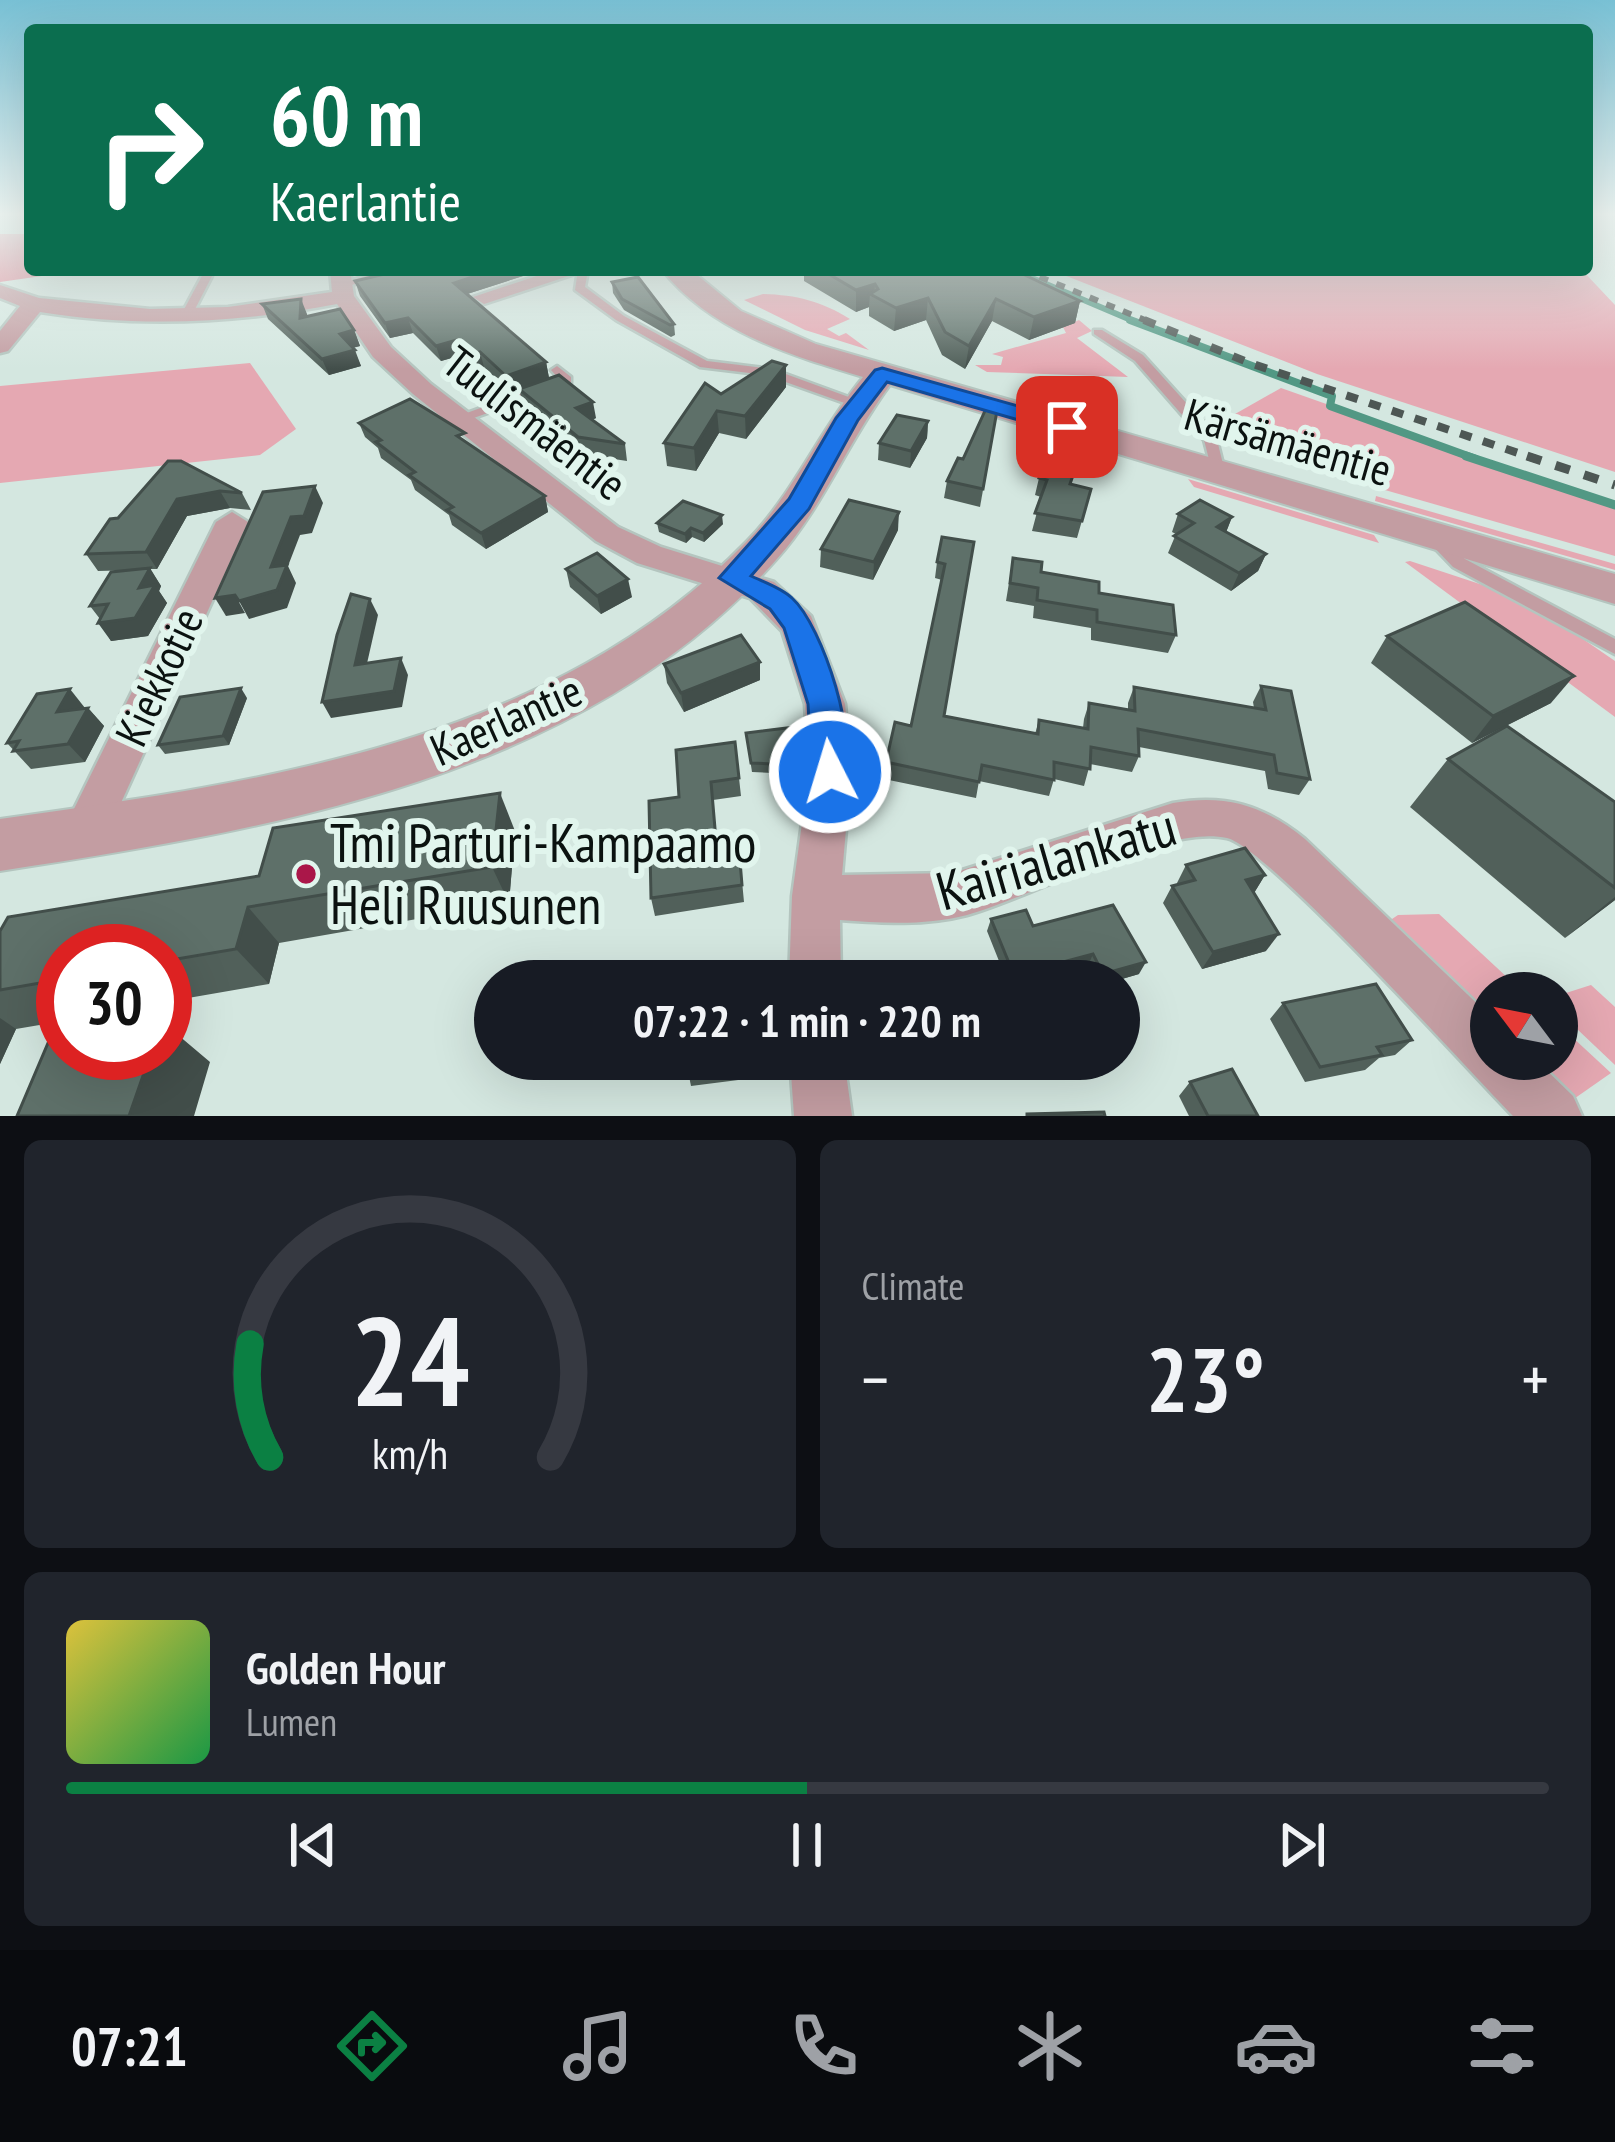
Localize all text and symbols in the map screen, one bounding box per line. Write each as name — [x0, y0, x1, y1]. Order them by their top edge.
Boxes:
text: 60 m — [270, 60, 423, 169]
icon: right — [72, 72, 228, 228]
text: Kaerlantie — [270, 166, 461, 236]
street label: Tuulismäentie — [432, 333, 639, 512]
pin — [1016, 376, 1118, 478]
street label: Kärsämäentie — [1178, 384, 1398, 498]
icon: arrive — [1034, 394, 1100, 460]
street label: Kiekkotie — [101, 599, 215, 755]
street label: Kaerlantie — [421, 660, 590, 778]
position arrow — [767, 709, 893, 835]
street label: Kairialankatu — [928, 791, 1183, 926]
place label: Tmi Parturi-Kampaamo Heli Ruusunen — [330, 807, 756, 939]
marker: Tmi Parturi-Kampaamo Heli Ruusunen — [293, 861, 319, 887]
speed limit sign: 30 — [36, 924, 192, 1080]
north arrow — [1470, 972, 1578, 1080]
map controls — [1470, 972, 1578, 1080]
text: 07:22 · 1 min · 220 m — [633, 991, 981, 1049]
text: Climate — [862, 1260, 964, 1311]
text: 24 — [350, 1279, 469, 1440]
text: 23° — [1146, 1320, 1265, 1437]
text: − — [862, 1336, 889, 1421]
text: + — [1522, 1336, 1549, 1421]
text: km/h — [372, 1425, 448, 1481]
text: Golden Hour — [246, 1638, 446, 1696]
text: Lumen — [246, 1696, 337, 1747]
icon: previous — [280, 1812, 346, 1878]
icon: pause — [774, 1812, 840, 1878]
icon: next — [1269, 1812, 1335, 1878]
icon: directions — [330, 2004, 414, 2088]
icon: music — [556, 2004, 640, 2088]
icon: phone — [782, 2004, 866, 2088]
icon: climate — [1008, 2004, 1092, 2088]
icon: car — [1234, 2004, 1318, 2088]
icon: filters — [1460, 2004, 1544, 2088]
text: 07:21 — [71, 2011, 188, 2081]

